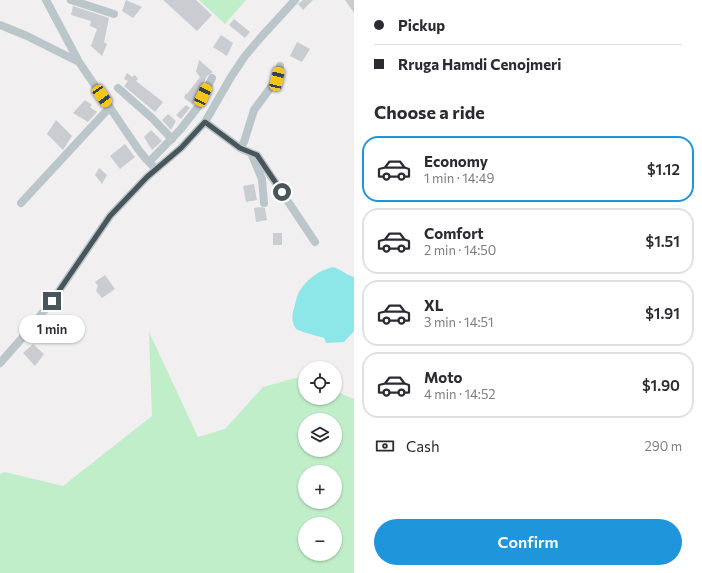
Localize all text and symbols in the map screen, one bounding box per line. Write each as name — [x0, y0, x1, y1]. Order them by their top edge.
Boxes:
text: Pickup — [398, 16, 445, 34]
text: Rruga Hamdi Cenojmeri — [398, 55, 561, 73]
car — [268, 66, 286, 92]
car — [192, 82, 214, 108]
car — [90, 83, 114, 109]
text: Choose a ride — [374, 101, 485, 123]
icon: car — [376, 151, 412, 187]
text: Economy — [424, 152, 488, 170]
text: $1.12 — [647, 160, 680, 178]
text: 1 min · 14:49 — [424, 170, 494, 186]
route start — [273, 183, 291, 201]
icon: car — [376, 223, 412, 259]
text: Comfort — [424, 224, 484, 242]
text: $1.51 — [646, 232, 680, 250]
text: 2 min · 14:50 — [424, 242, 496, 258]
route end — [43, 292, 61, 310]
icon: car — [376, 295, 412, 331]
text: XL — [424, 296, 443, 314]
text: $1.91 — [645, 304, 680, 322]
text: 3 min · 14:51 — [424, 314, 494, 330]
callout: 1 min — [19, 315, 85, 343]
text: 1 min — [37, 321, 67, 337]
map controls — [298, 361, 342, 561]
button: locate — [298, 361, 342, 405]
icon: car — [376, 367, 412, 403]
text: Moto — [424, 368, 463, 386]
text: $1.90 — [642, 376, 680, 394]
text: 4 min · 14:52 — [424, 386, 496, 402]
button: layers — [298, 413, 342, 457]
icon: cash — [374, 435, 396, 457]
text: Cash — [406, 437, 440, 455]
text: 290 m — [645, 438, 682, 454]
button: + — [298, 465, 342, 509]
button: − — [298, 517, 342, 561]
button: Confirm — [374, 519, 682, 565]

